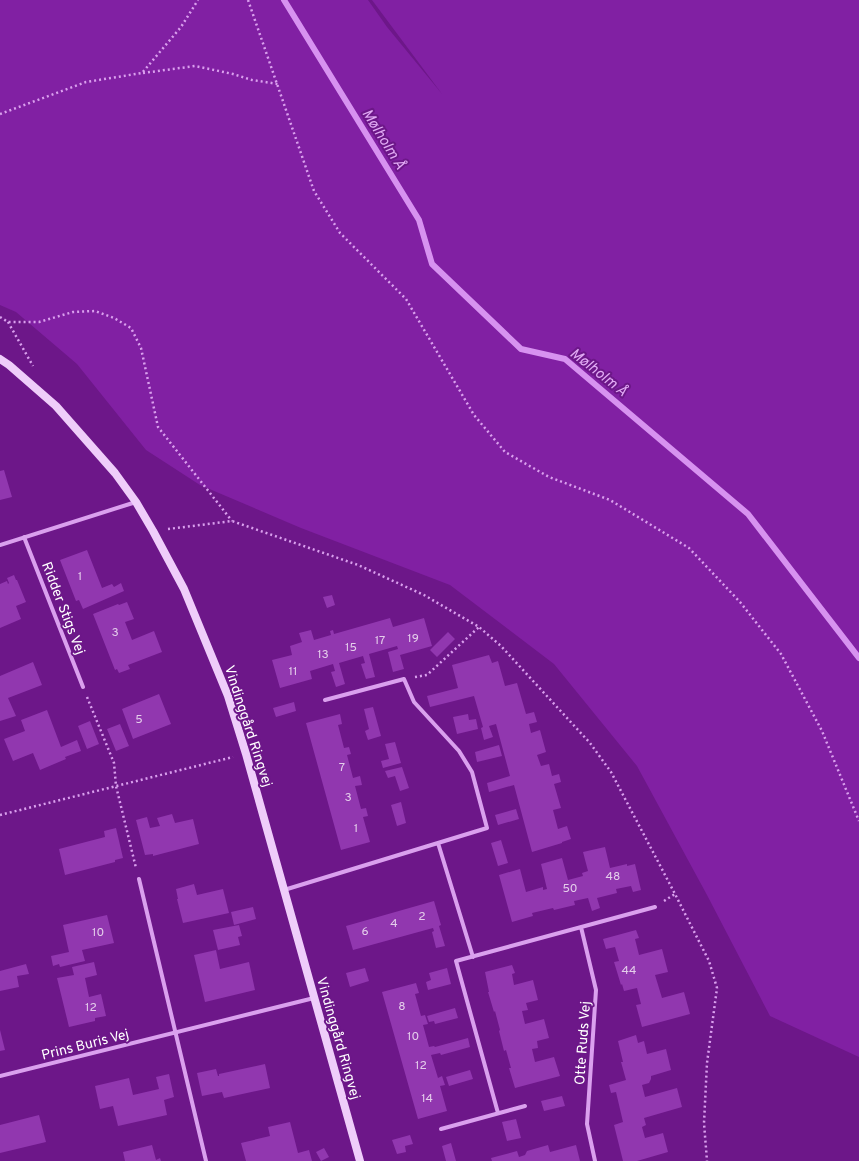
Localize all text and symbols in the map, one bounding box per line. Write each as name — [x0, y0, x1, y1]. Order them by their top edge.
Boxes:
water label: Mølholm Å — [357, 106, 409, 174]
water label: Mølholm Å — [565, 345, 631, 402]
street label: Ridder Stigs Vej — [37, 560, 88, 657]
house number: 1 — [78, 569, 82, 585]
house number: 3 — [111, 625, 119, 641]
house number: 19 — [407, 631, 419, 647]
house number: 17 — [375, 633, 385, 649]
house number: 15 — [345, 640, 357, 656]
house number: 13 — [317, 647, 329, 663]
street label: Vindinggård Ringvej — [220, 664, 275, 789]
house number: 11 — [289, 664, 297, 680]
house number: 5 — [135, 712, 143, 728]
house number: 7 — [339, 760, 345, 776]
house number: 3 — [344, 790, 352, 806]
house number: 1 — [354, 821, 358, 837]
house number: 48 — [606, 869, 620, 885]
house number: 50 — [562, 881, 578, 897]
house number: 2 — [418, 909, 426, 925]
house number: 4 — [390, 916, 398, 932]
house number: 6 — [361, 924, 369, 940]
house number: 10 — [92, 925, 104, 941]
house number: 44 — [622, 963, 636, 979]
street label: Vindinggård Ringvej — [312, 975, 363, 1102]
house number: 8 — [398, 999, 406, 1015]
house number: 12 — [85, 1000, 97, 1016]
street label: Otte Ruds Vej — [572, 1000, 595, 1086]
street label: Prins Buris Vej — [40, 1026, 131, 1065]
house number: 10 — [407, 1029, 419, 1045]
house number: 12 — [415, 1058, 427, 1074]
house number: 14 — [421, 1091, 433, 1107]

